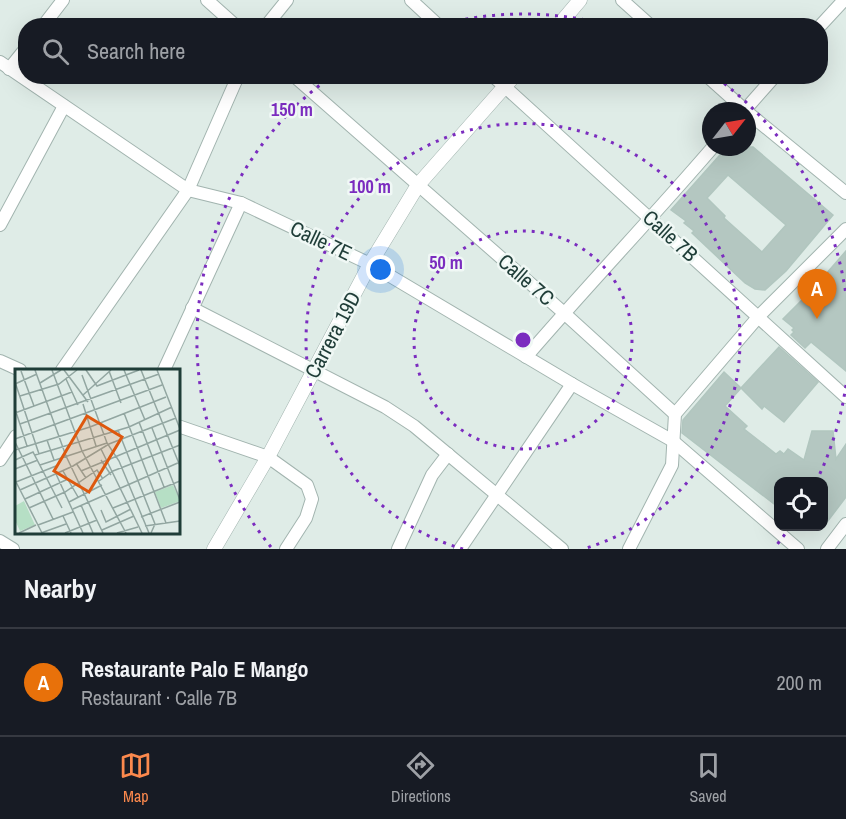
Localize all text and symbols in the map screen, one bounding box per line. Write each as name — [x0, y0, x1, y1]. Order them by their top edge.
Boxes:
search box — [18, 18, 828, 84]
icon: search — [39, 35, 72, 68]
text: Search here — [87, 36, 185, 66]
text: 150 m — [271, 97, 313, 122]
north arrow — [702, 102, 756, 156]
text: 100 m — [349, 174, 391, 199]
street label: Calle 7B — [636, 203, 704, 268]
street label: Calle 7E — [286, 214, 357, 267]
street label: Calle 7C — [492, 247, 561, 312]
text: 50 m — [429, 250, 463, 275]
your location — [366, 255, 395, 284]
pin: A — [798, 270, 836, 319]
street label: Carrera 19D — [298, 286, 368, 383]
centre of rings — [513, 330, 533, 350]
inset map — [15, 369, 180, 534]
map controls — [774, 477, 828, 531]
button: locate — [774, 477, 828, 531]
text: Nearby — [24, 571, 96, 606]
text: Restaurante Palo E Mango — [81, 654, 309, 684]
text: A — [38, 669, 49, 696]
text: 200 m — [776, 669, 822, 696]
text: Restaurant · Calle 7B — [81, 684, 237, 711]
tab: Map — [119, 749, 152, 807]
tab: Directions — [391, 749, 451, 807]
tab: Saved — [689, 749, 727, 807]

